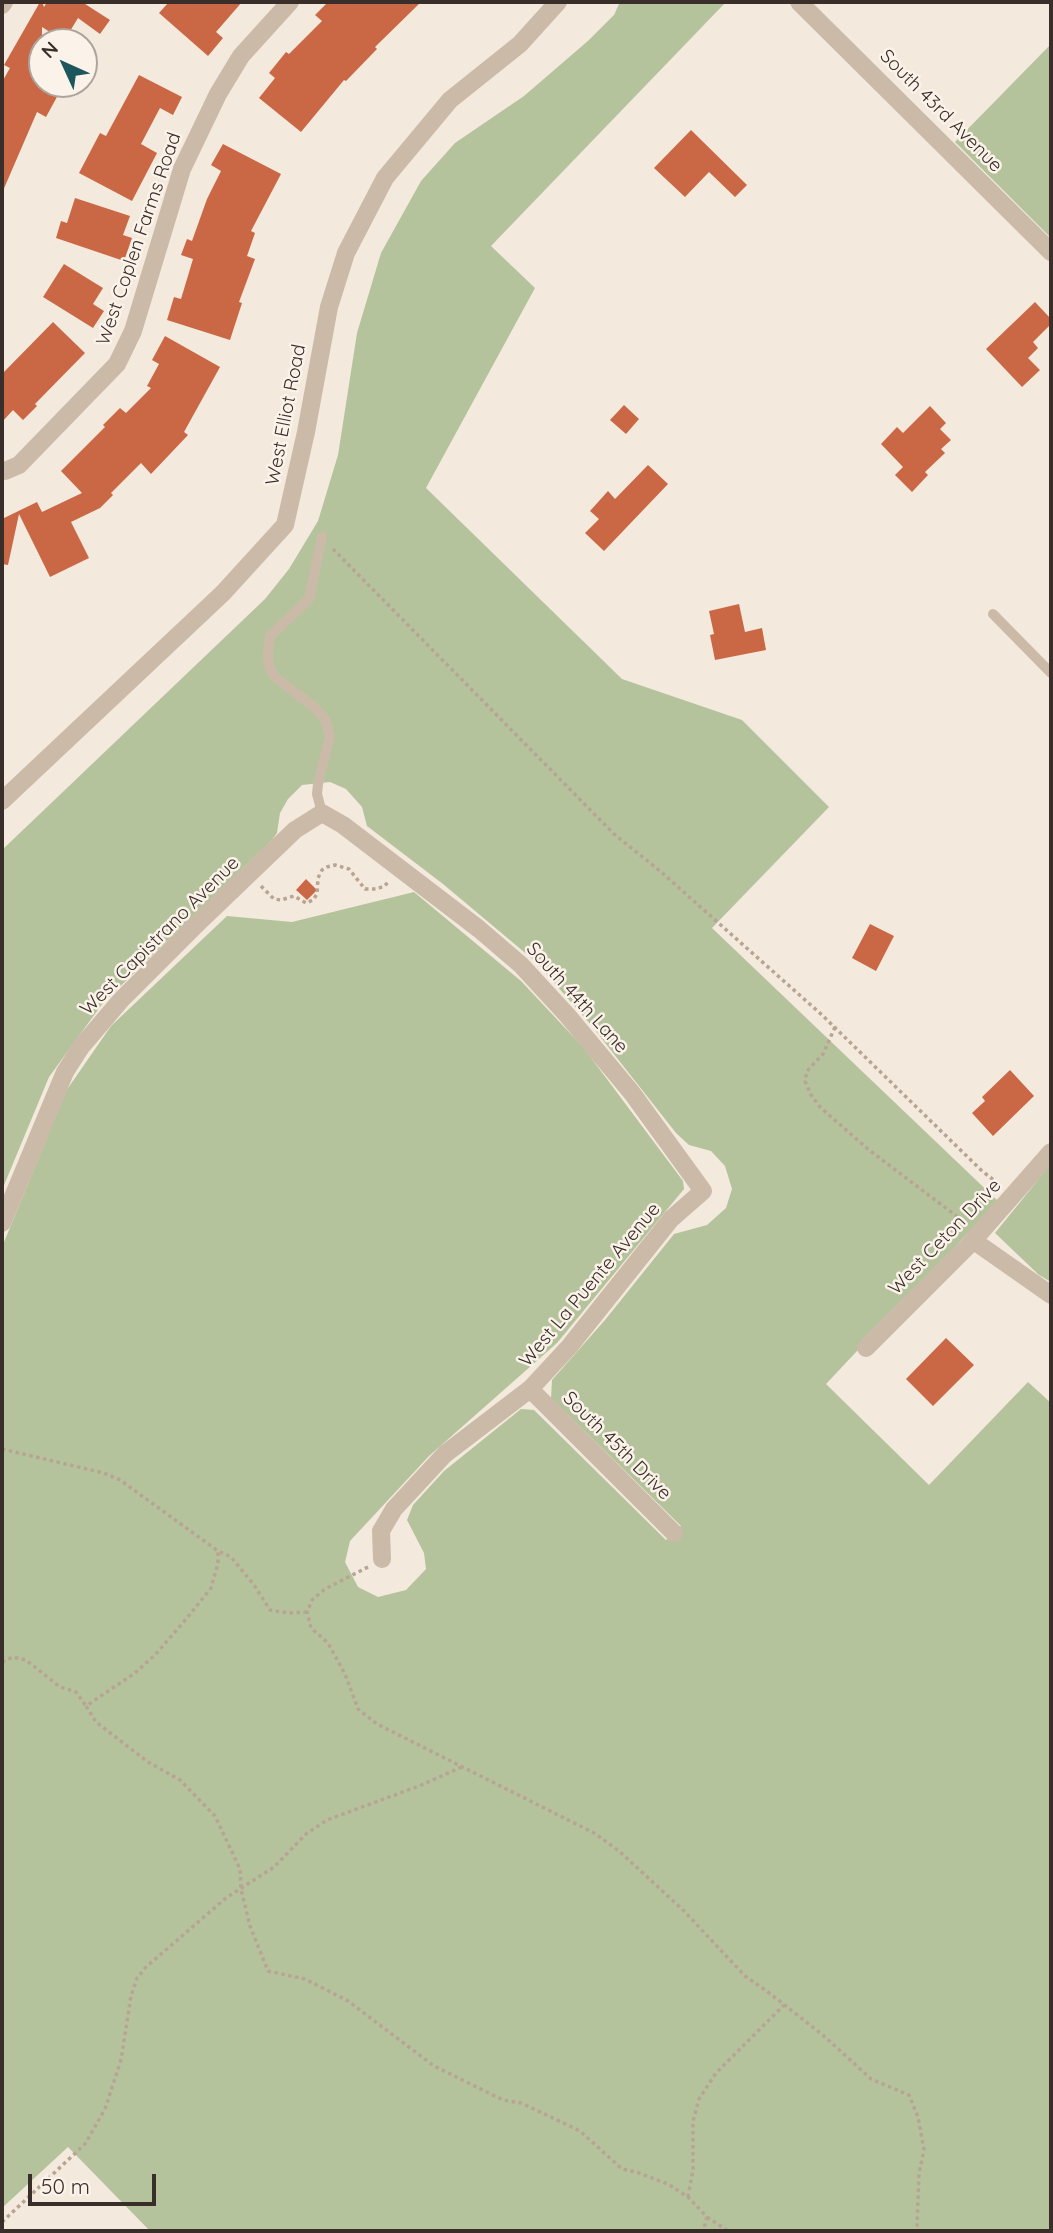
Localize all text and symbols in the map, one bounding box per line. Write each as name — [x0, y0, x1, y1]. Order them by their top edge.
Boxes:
north arrow — [28, 28, 98, 98]
text: N — [36, 36, 63, 63]
street label: South 43rd Avenue — [875, 45, 1007, 177]
street label: West Coplen Farms Road — [92, 130, 186, 348]
street label: West Elliot Road — [261, 343, 311, 487]
street label: West Capistrano Avenue — [76, 852, 244, 1020]
street label: South 44th Lane — [521, 938, 633, 1058]
street label: West Ceton Drive — [884, 1174, 1006, 1300]
street label: West La Puente Avenue — [515, 1198, 665, 1372]
street label: South 45th Drive — [558, 1387, 676, 1505]
scale bar — [32, 2160, 159, 2204]
text: 50 m — [41, 2173, 90, 2199]

